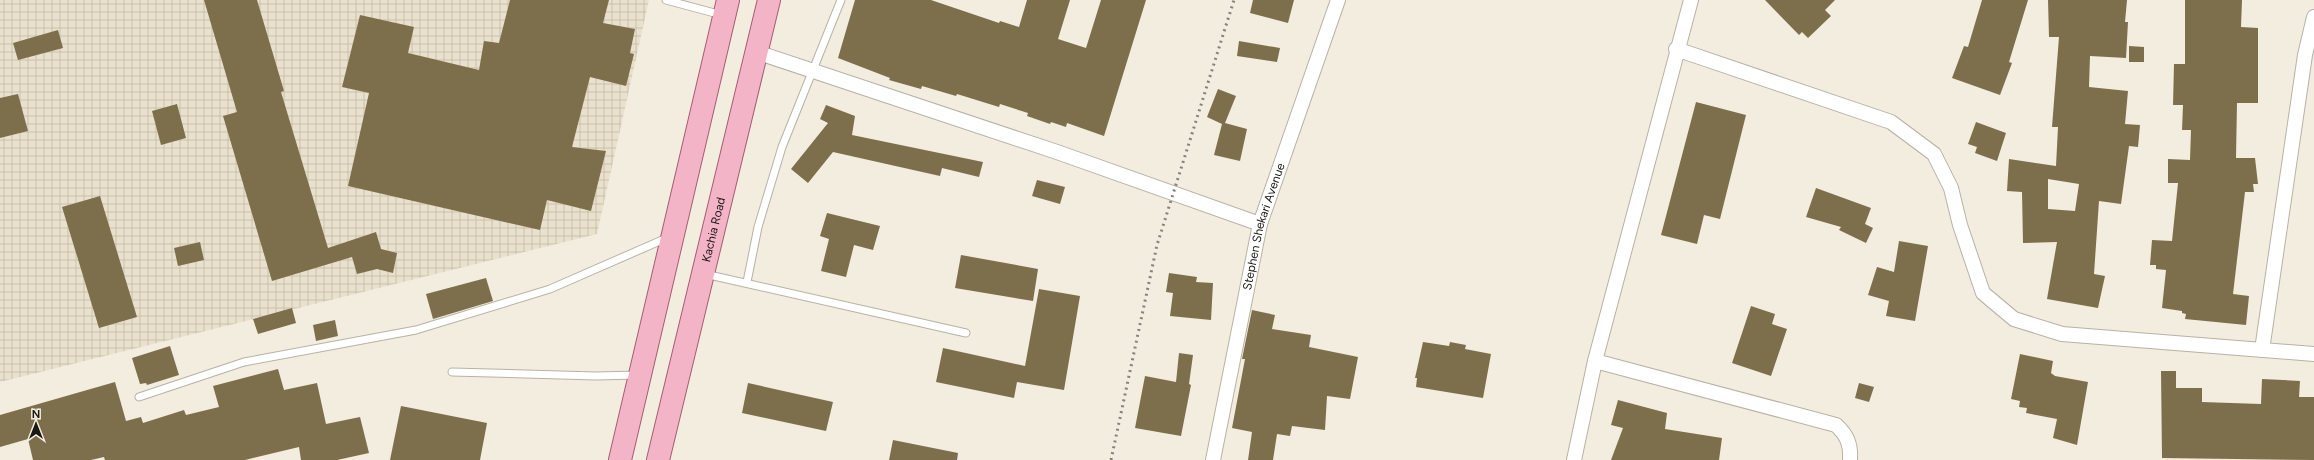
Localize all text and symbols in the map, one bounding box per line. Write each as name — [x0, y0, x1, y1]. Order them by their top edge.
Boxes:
street label: Stephen Shekari Avenue — [1240, 161, 1288, 291]
street label: Kachia Road — [699, 196, 728, 263]
north arrow — [16, 404, 56, 444]
text: N — [32, 408, 40, 421]

